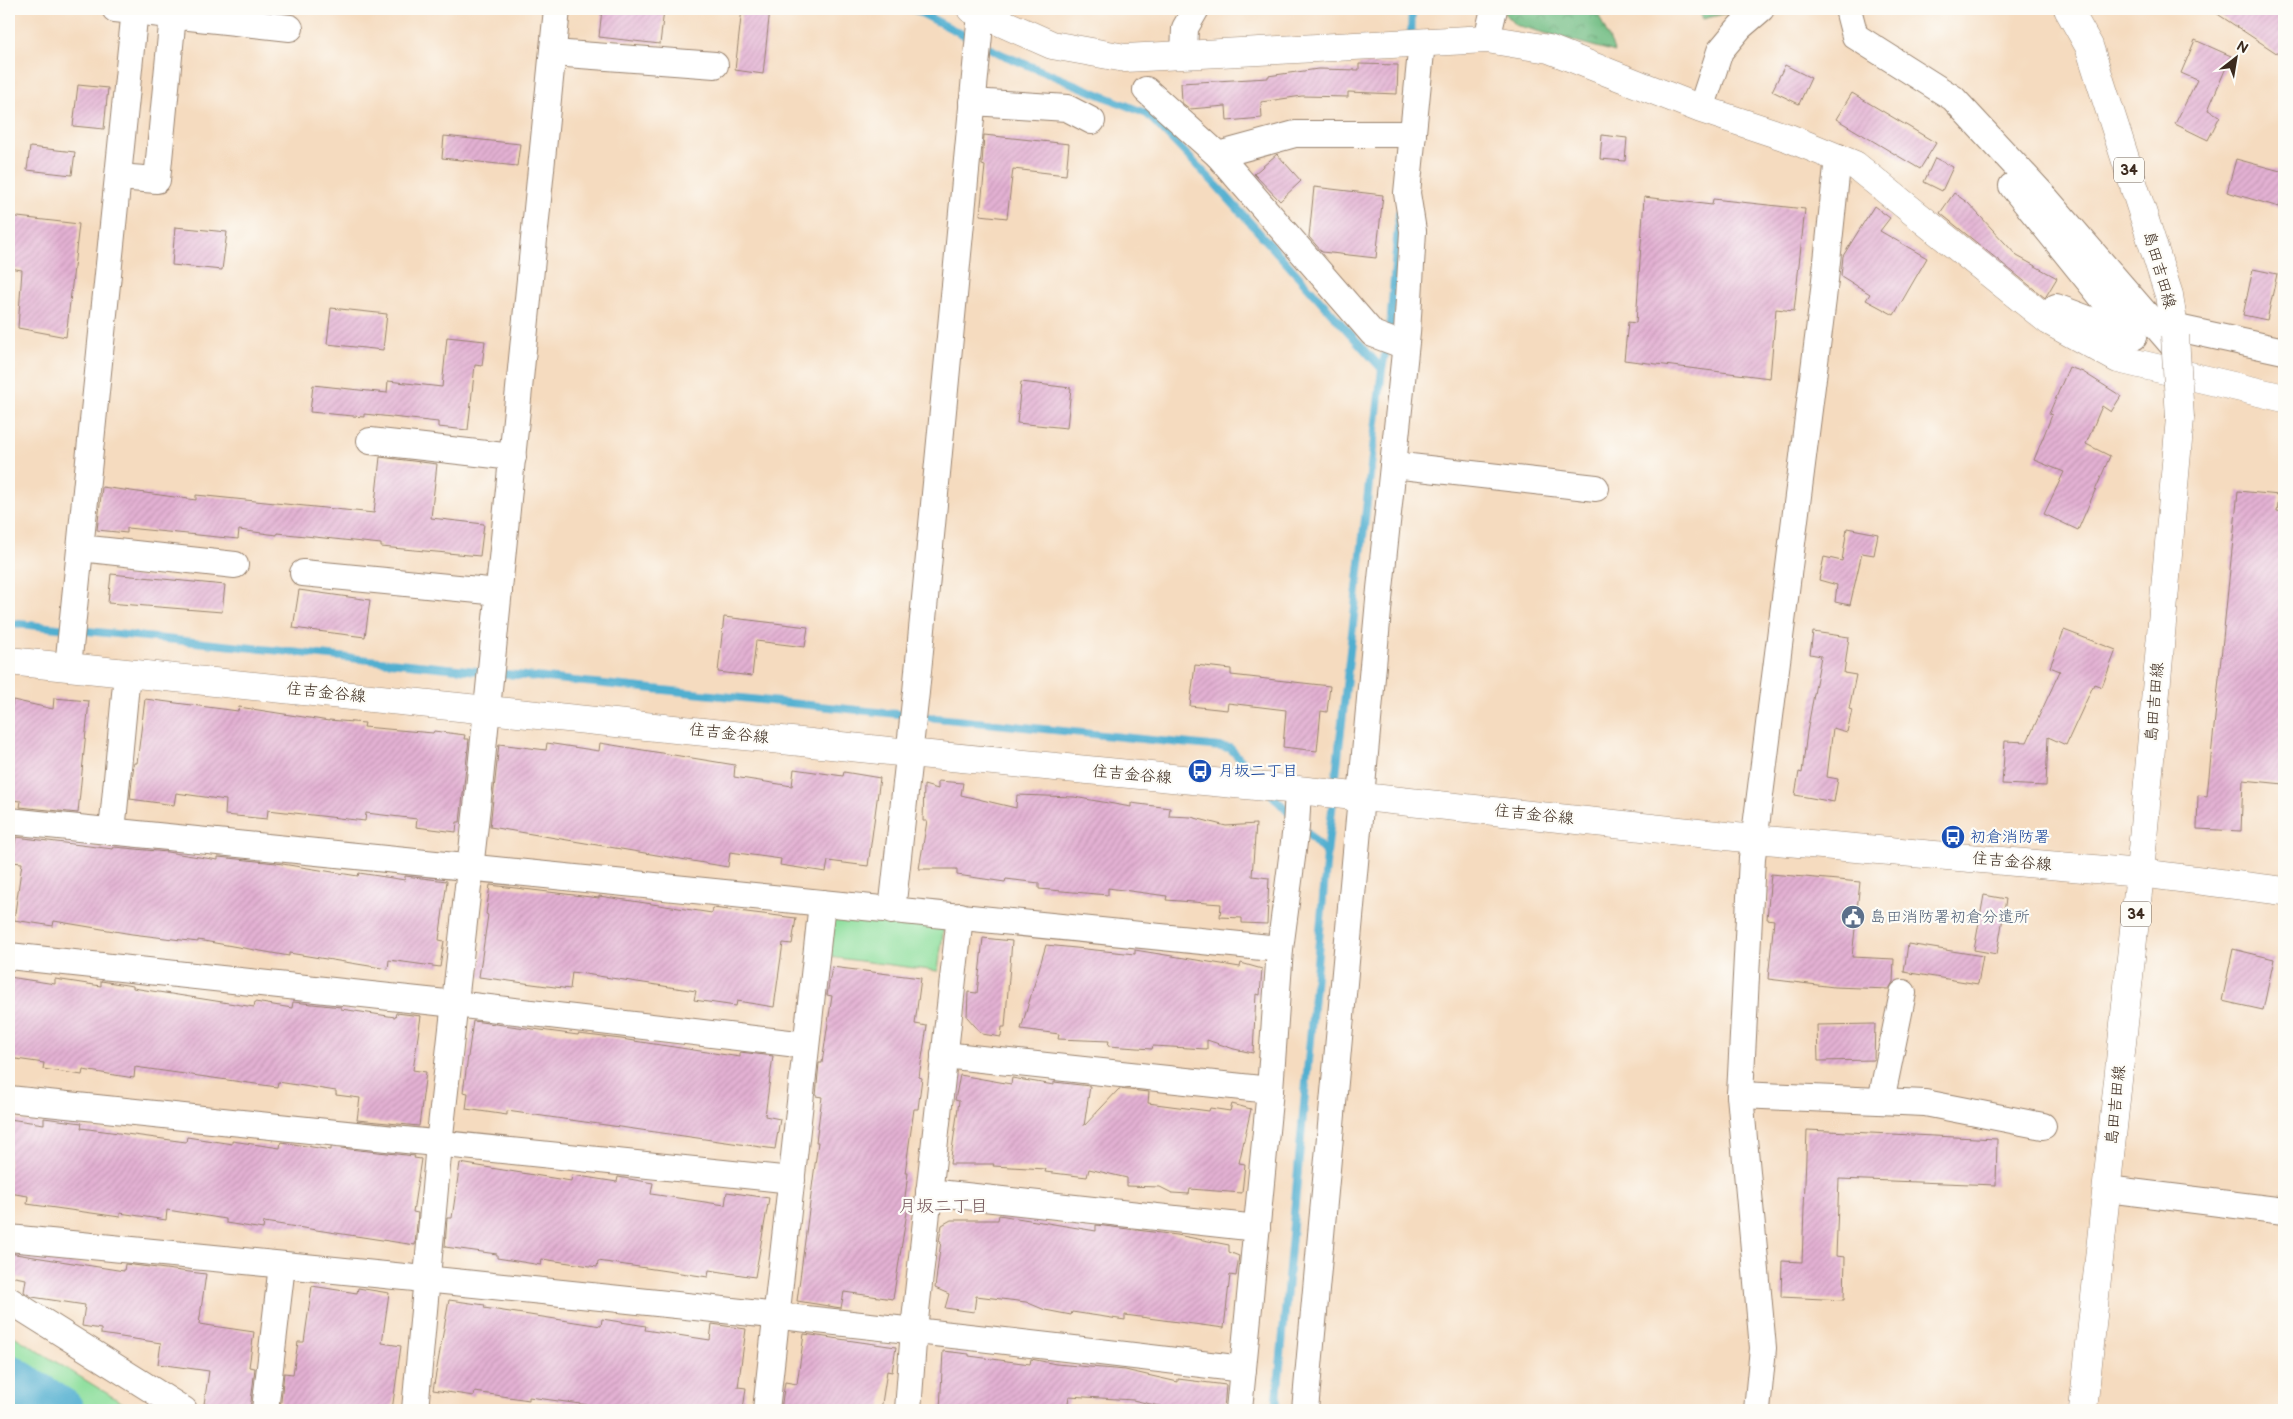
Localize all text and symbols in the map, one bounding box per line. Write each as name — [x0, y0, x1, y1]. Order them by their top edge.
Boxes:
north arrow — [2210, 32, 2260, 82]
text: N — [2234, 37, 2251, 57]
road number: 34 — [2114, 158, 2144, 182]
street label: 島田吉田線 — [2139, 229, 2179, 311]
street label: 島田吉田線 — [2142, 661, 2168, 743]
street label: 住吉金谷線 — [285, 679, 367, 707]
street label: 住吉金谷線 — [688, 720, 770, 748]
bus stop icon: 月坂二丁目 — [1187, 758, 1213, 784]
street label: 住吉金谷線 — [1091, 762, 1173, 788]
place label: 月坂二丁目 — [1218, 762, 1298, 781]
street label: 住吉金谷線 — [1493, 801, 1575, 829]
bus stop icon: 初倉消防署 — [1940, 824, 1966, 850]
place label: 初倉消防署 — [1970, 828, 2050, 847]
street label: 住吉金谷線 — [1971, 849, 2053, 875]
road number: 34 — [2121, 902, 2151, 926]
public building icon: 島田消防署初倉分遣所 — [1840, 904, 1866, 930]
place label: 島田消防署初倉分遣所 — [1870, 908, 2030, 927]
street label: 島田吉田線 — [2102, 1064, 2130, 1146]
district label: 月坂二丁目 — [898, 1196, 988, 1217]

